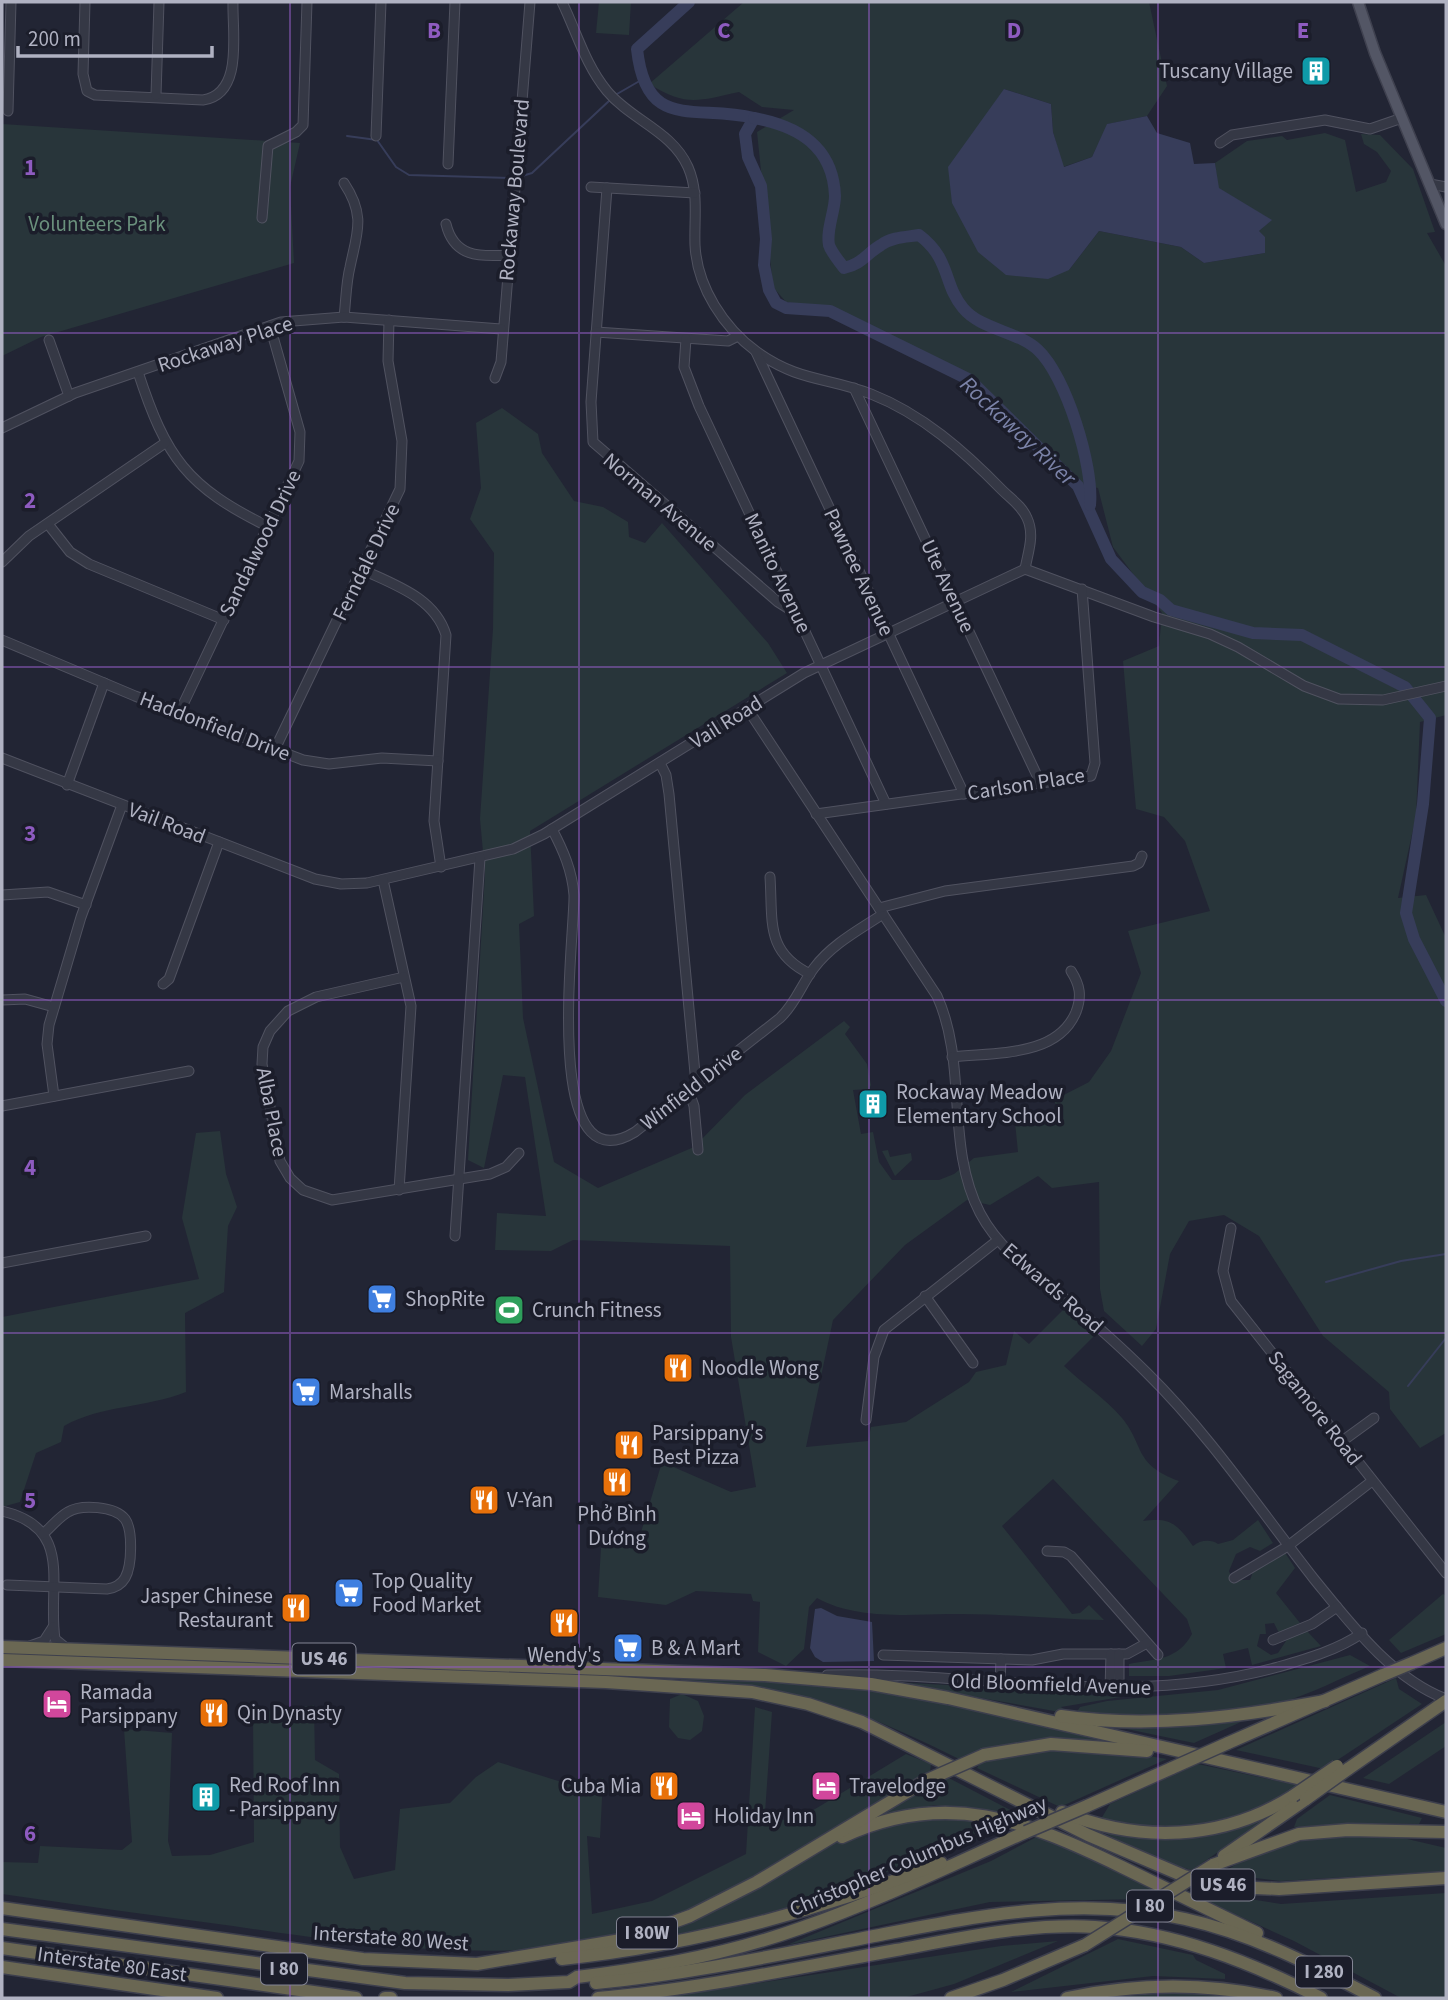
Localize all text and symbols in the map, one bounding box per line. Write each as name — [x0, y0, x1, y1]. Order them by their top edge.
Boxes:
scale bar — [18, 14, 212, 58]
text: B — [427, 14, 441, 47]
text: C — [717, 14, 731, 47]
text: D — [1007, 14, 1021, 47]
text: E — [1297, 14, 1309, 47]
text: 200 m — [28, 24, 81, 54]
building icon: Tuscany Village — [1299, 54, 1333, 88]
place label: Tuscany Village — [1159, 56, 1293, 86]
street label: Rockaway Boulevard — [491, 98, 537, 282]
text: 1 — [24, 151, 36, 184]
park label: Volunteers Park — [28, 209, 166, 239]
street label: Rockaway Place — [154, 308, 296, 380]
water label: Rockaway River — [953, 368, 1084, 494]
street label: Norman Avenue — [596, 445, 724, 559]
street label: Sandalwood Drive — [211, 464, 309, 622]
text: 2 — [24, 484, 36, 517]
street label: Ferndale Drive — [325, 498, 407, 626]
street label: Pawnee Avenue — [816, 503, 902, 641]
street label: Manito Avenue — [737, 508, 819, 638]
street label: Ute Avenue — [913, 534, 983, 638]
street label: Haddonfield Drive — [135, 684, 295, 768]
street label: Vail Road — [684, 688, 768, 756]
street label: Carlson Place — [965, 760, 1087, 808]
street label: Vail Road — [124, 795, 210, 851]
text: 3 — [24, 817, 36, 850]
street label: Winfield Drive — [634, 1039, 748, 1137]
street label: Alba Place — [249, 1065, 295, 1159]
place label: Rockaway Meadow Elementary School — [896, 1077, 1063, 1131]
building icon: Rockaway Meadow Elementary School — [856, 1087, 890, 1121]
text: 4 — [24, 1151, 36, 1184]
street label: Edwards Road — [996, 1236, 1110, 1340]
supermarket icon: ShopRite — [365, 1282, 399, 1316]
place label: ShopRite — [405, 1284, 485, 1314]
sports icon: Crunch Fitness — [492, 1293, 526, 1327]
place label: Crunch Fitness — [532, 1295, 662, 1325]
street label: Sagamore Road — [1261, 1344, 1369, 1472]
restaurant icon: Noodle Wong — [661, 1351, 695, 1385]
place label: Noodle Wong — [701, 1353, 819, 1383]
supermarket icon: Marshalls — [289, 1375, 323, 1409]
place label: Marshalls — [329, 1377, 413, 1407]
place label: Parsippany's Best Pizza — [652, 1418, 763, 1472]
restaurant icon: Parsippany's Best Pizza — [612, 1428, 646, 1462]
restaurant icon: Phở Bình Dương — [600, 1465, 634, 1499]
restaurant icon: V-Yan — [467, 1483, 501, 1517]
text: 5 — [24, 1484, 36, 1517]
place label: V-Yan — [507, 1485, 553, 1515]
place label: Phở Bình Dương — [577, 1499, 657, 1553]
place label: Top Quality Food Market — [372, 1566, 481, 1620]
supermarket icon: Top Quality Food Market — [332, 1576, 366, 1610]
place label: Jasper Chinese Restaurant — [140, 1581, 273, 1635]
restaurant icon: Jasper Chinese Restaurant — [279, 1591, 313, 1625]
restaurant icon: Wendy's — [547, 1606, 581, 1640]
supermarket icon: B & A Mart — [611, 1631, 645, 1665]
place label: B & A Mart — [651, 1633, 740, 1663]
place label: Wendy's — [527, 1640, 601, 1670]
road number: US 46 — [292, 1644, 356, 1674]
street label: Old Bloomfield Avenue — [950, 1666, 1152, 1702]
place label: Ramada Parsippany — [80, 1677, 178, 1731]
hotel icon: Ramada Parsippany — [40, 1687, 74, 1721]
restaurant icon: Qin Dynasty — [197, 1696, 231, 1730]
place label: Qin Dynasty — [237, 1698, 342, 1728]
restaurant icon: Cuba Mia — [647, 1769, 681, 1803]
hotel icon: Travelodge — [809, 1769, 843, 1803]
place label: Red Roof Inn - Parsippany — [229, 1770, 340, 1824]
place label: Cuba Mia — [561, 1771, 641, 1801]
place label: Travelodge — [849, 1771, 946, 1801]
building icon: Red Roof Inn - Parsippany — [189, 1780, 223, 1814]
street label: Christopher Columbus Highway — [785, 1788, 1052, 1924]
hotel icon: Holiday Inn — [674, 1799, 708, 1833]
place label: Holiday Inn — [714, 1801, 814, 1831]
text: 6 — [24, 1817, 36, 1850]
road number: US 46 — [1192, 1870, 1254, 1900]
road number: I 80 — [1127, 1890, 1173, 1922]
street label: Interstate 80 West — [312, 1918, 470, 1958]
road number: I 80W — [617, 1918, 677, 1949]
street label: Interstate 80 East — [35, 1939, 189, 1989]
road number: I 80 — [261, 1954, 307, 1984]
road number: I 280 — [1296, 1956, 1352, 1988]

